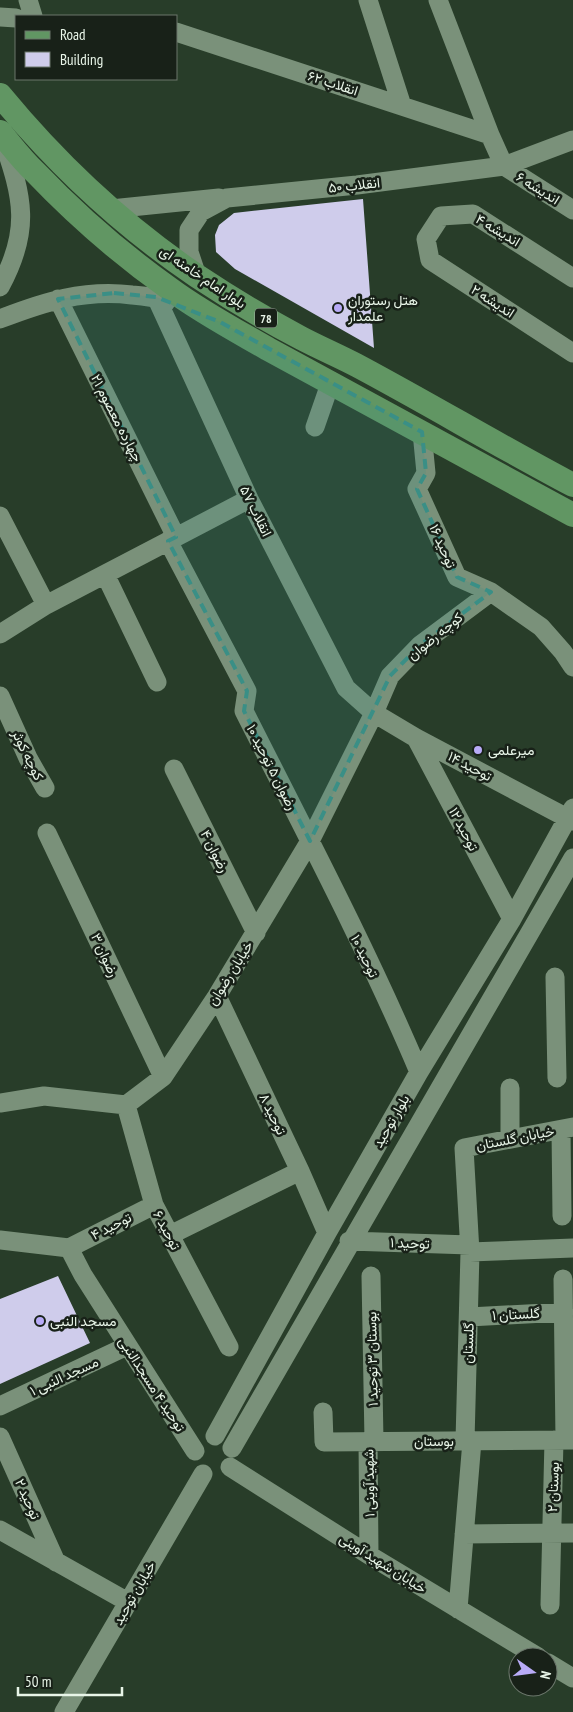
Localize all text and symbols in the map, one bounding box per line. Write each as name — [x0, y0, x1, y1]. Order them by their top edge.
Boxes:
legend — [15, 15, 178, 80]
text: Road — [60, 25, 86, 44]
text: Building — [60, 50, 103, 69]
street label: انقلاب ۶۲ — [305, 66, 361, 100]
street label: اندیشه ۶ — [513, 168, 563, 208]
street label: انقلاب ۵۰ — [327, 173, 381, 197]
street label: اندیشه ۴ — [472, 210, 524, 250]
street label: بلوار امام خامنه ای — [156, 242, 250, 312]
street label: اندیشه ۲ — [468, 280, 518, 322]
place label: هتل رستوران علمدار — [347, 291, 418, 325]
marker: هتل رستوران علمدار — [332, 302, 344, 314]
road number: 78 — [255, 308, 277, 328]
street label: چهارده معصوم ۲۱ — [86, 371, 147, 465]
street label: انقلاب ۵۷ — [236, 483, 276, 539]
street label: توحید ۱۶ — [425, 521, 461, 571]
street label: کوچه رضوان — [404, 608, 467, 665]
street label: رضوان ۵ توحید ۱۰ — [243, 721, 301, 813]
street label: کوچه کوثر — [7, 726, 48, 784]
place label: میرعلمی — [488, 741, 534, 759]
marker: میرعلمی — [472, 744, 484, 756]
street label: توحید ۱۴ — [445, 747, 495, 785]
street label: توحید ۱۲ — [445, 804, 483, 854]
street label: رضوان ۴ — [197, 827, 233, 875]
street label: رضوان ۳ — [87, 930, 123, 980]
street label: توحید ۱۰ — [347, 932, 383, 980]
street label: خیابان رضوان — [203, 937, 257, 1009]
street label: توحید ۸ — [255, 1090, 291, 1138]
street label: بلوار توحید — [369, 1091, 413, 1151]
street label: خیابان گلستان — [474, 1122, 556, 1154]
street label: توحید ۶ — [149, 1207, 185, 1253]
street label: توحید ۴ — [88, 1208, 134, 1244]
street label: توحید ۱ — [390, 1233, 430, 1253]
street label: گلستان ۱ — [492, 1304, 540, 1324]
place label: مسجد النبی — [50, 1312, 116, 1330]
street label: بوستان ۳ توحید ۱ — [362, 1312, 382, 1406]
marker: مسجد النبی — [34, 1315, 46, 1327]
street label: گلستان — [458, 1322, 478, 1364]
street label: توحید ۴ مسجدالنبی — [115, 1333, 189, 1435]
street label: مسجد النبی ۱ — [27, 1352, 101, 1400]
street label: بوستان — [414, 1432, 454, 1450]
street label: شهید آوینی ۱ — [359, 1449, 379, 1517]
street label: بوستان ۲ — [543, 1462, 563, 1512]
street label: توحید ۲ — [11, 1476, 45, 1522]
street label: خیابان شهید آوینی — [336, 1529, 430, 1597]
street label: خیابان توحید — [109, 1558, 159, 1628]
north arrow — [508, 1647, 558, 1697]
scale bar — [18, 1664, 121, 1696]
text: N — [536, 1669, 555, 1681]
text: 50 m — [25, 1672, 51, 1691]

